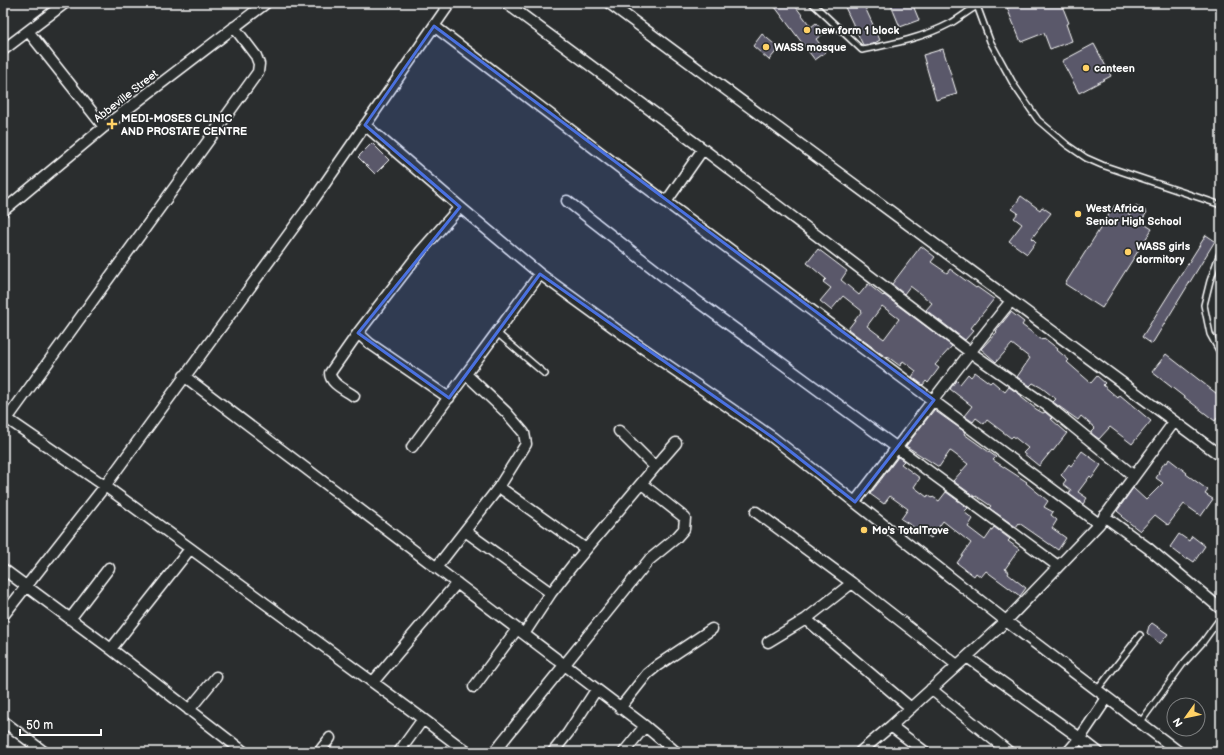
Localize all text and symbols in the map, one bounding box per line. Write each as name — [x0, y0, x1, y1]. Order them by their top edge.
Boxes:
place label: new form 1 block — [815, 24, 900, 37]
marker: new form 1 block — [802, 25, 812, 35]
place label: WASS mosque — [774, 41, 846, 54]
marker: WASS mosque — [761, 42, 771, 52]
place label: canteen — [1094, 62, 1135, 75]
marker: canteen — [1081, 63, 1091, 73]
street label: Abbeville Street — [91, 67, 161, 125]
place label: MEDI-MOSES CLINIC AND PROSTATE CENTRE — [120, 112, 247, 138]
marker: MEDI-MOSES CLINIC AND PROSTATE CENTRE — [106, 118, 118, 130]
place label: West Africa Senior High School — [1086, 202, 1182, 228]
marker: West Africa Senior High School — [1073, 209, 1083, 219]
place label: WASS girls dormitory — [1136, 240, 1191, 266]
marker: WASS girls dormitory — [1123, 247, 1133, 257]
place label: Mo's TotalTrove — [872, 524, 949, 537]
marker: Mo's TotalTrove — [859, 525, 869, 535]
north arrow — [1166, 697, 1206, 737]
scale bar — [20, 711, 101, 737]
text: N — [1170, 715, 1186, 729]
text: 50 m — [26, 718, 53, 733]

